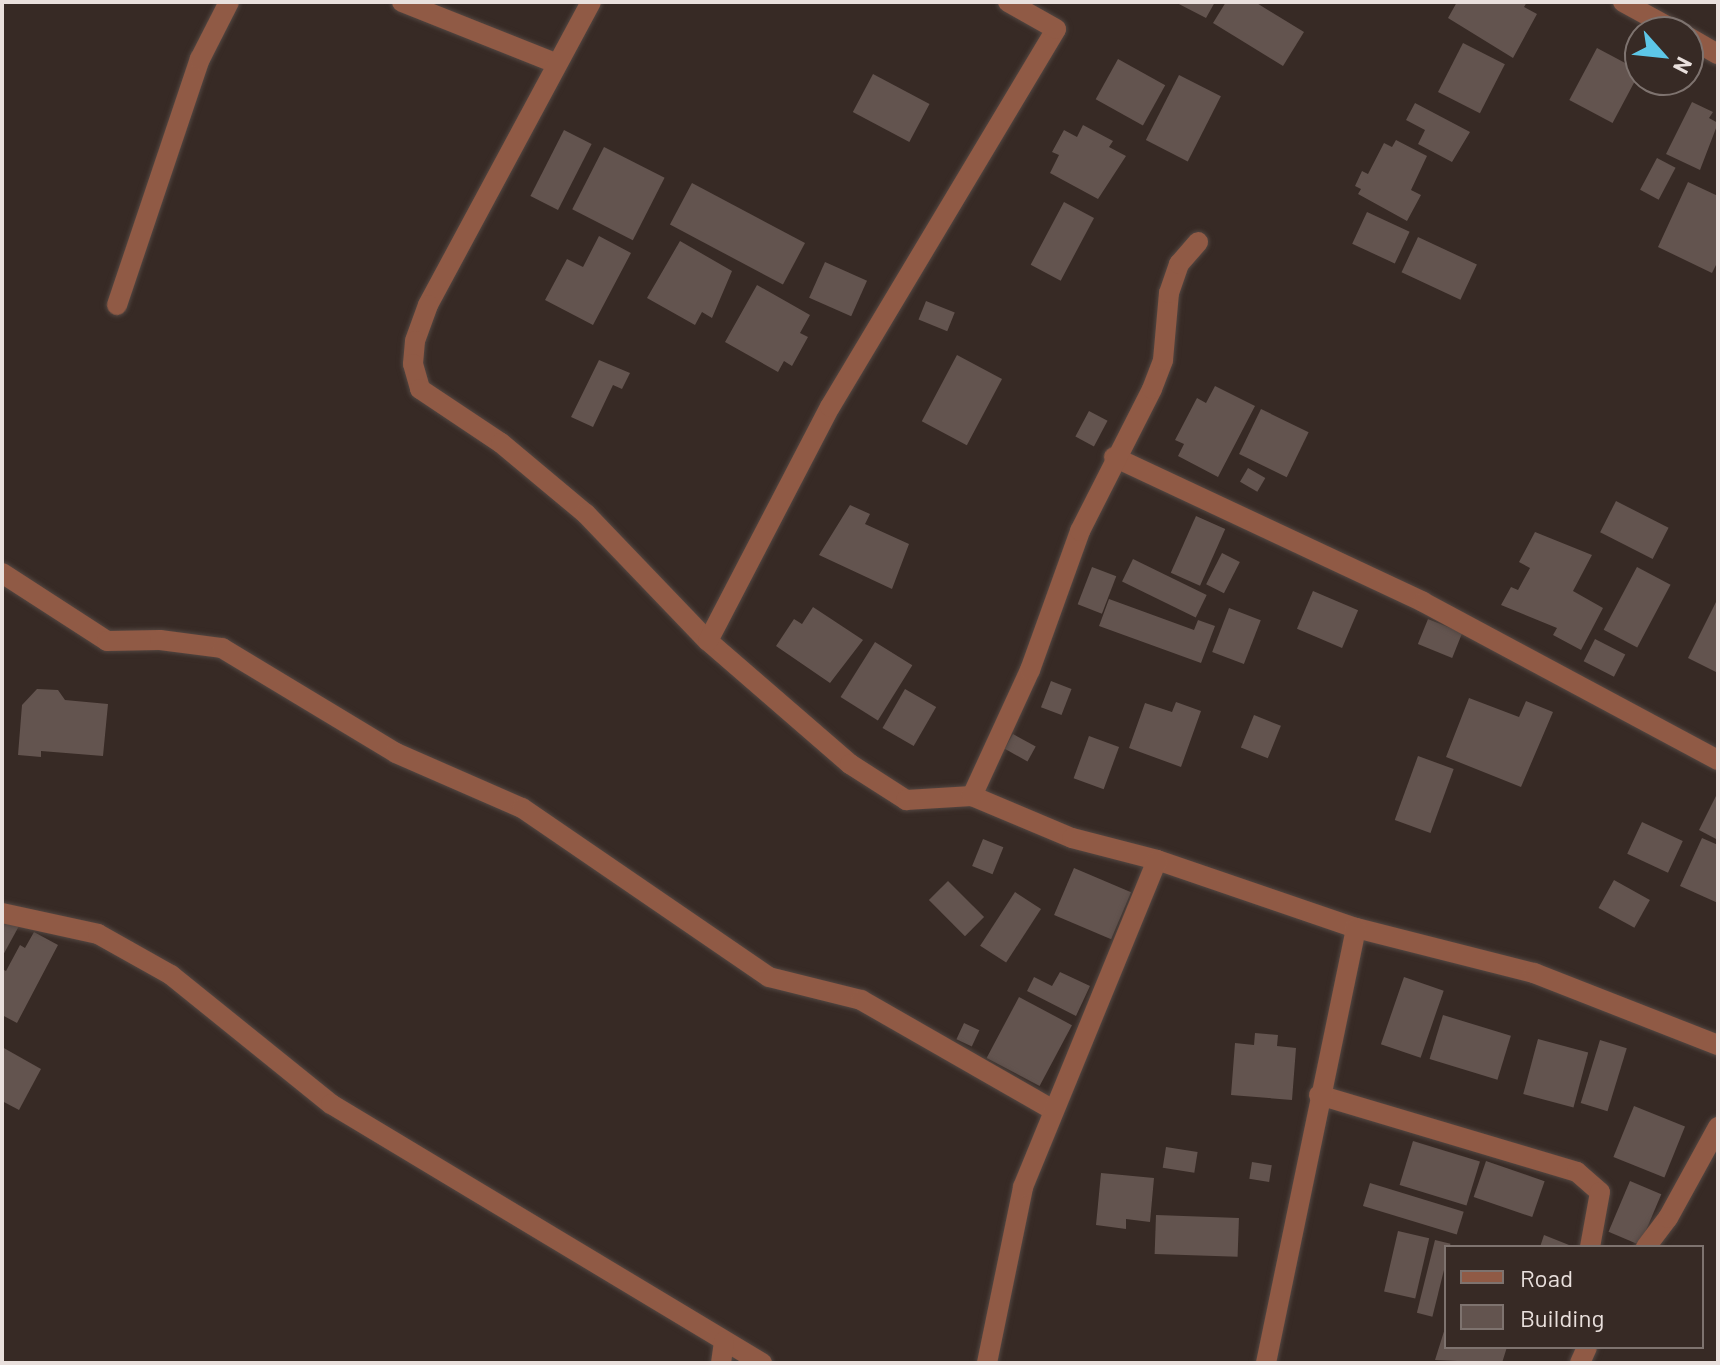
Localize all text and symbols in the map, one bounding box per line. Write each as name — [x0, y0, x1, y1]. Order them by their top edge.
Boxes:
north arrow — [1624, 16, 1704, 96]
text: N — [1669, 54, 1699, 78]
legend — [1444, 1245, 1704, 1349]
text: Road — [1520, 1263, 1573, 1292]
text: Building — [1520, 1303, 1604, 1332]

